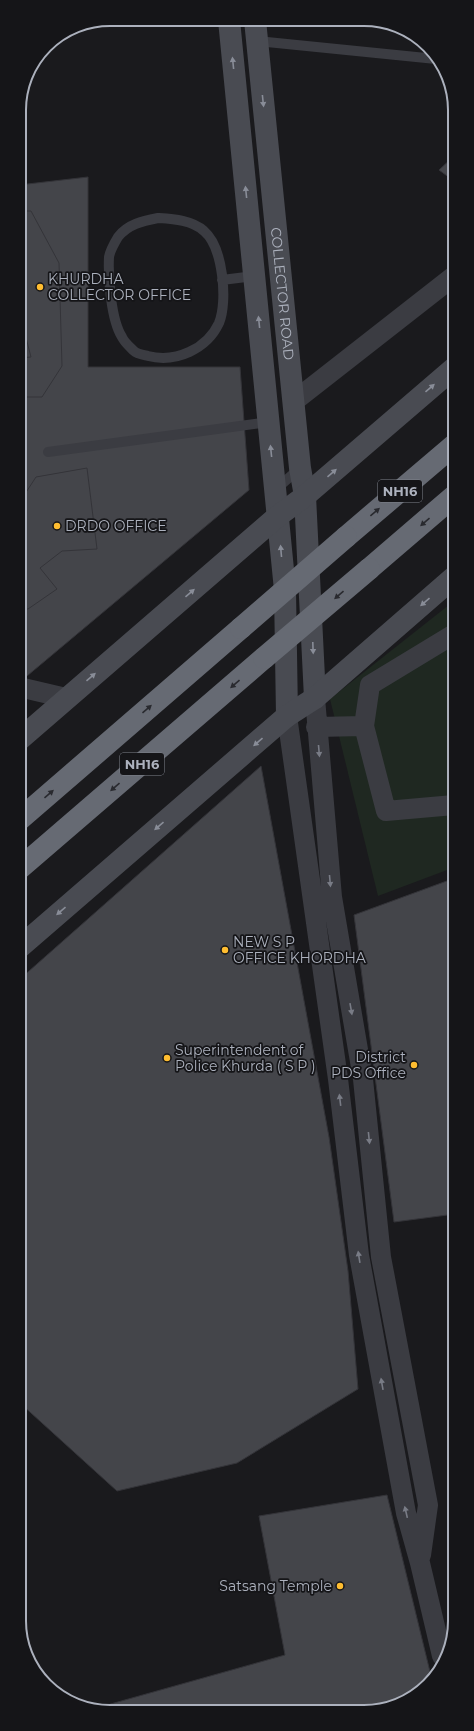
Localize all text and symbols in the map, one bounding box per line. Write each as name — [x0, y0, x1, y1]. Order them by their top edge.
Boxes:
one-way arrow — [230, 57, 236, 69]
one-way arrow — [260, 95, 267, 107]
one-way arrow — [242, 186, 249, 198]
street label: COLLECTOR ROAD — [267, 226, 298, 361]
place label: KHURDHA COLLECTOR OFFICE — [48, 270, 191, 304]
marker: KHURDHA COLLECTOR OFFICE — [35, 282, 45, 292]
one-way arrow — [255, 316, 262, 328]
one-way arrow — [426, 384, 435, 393]
one-way arrow — [268, 445, 275, 457]
one-way arrow — [327, 468, 337, 477]
road number: NH16 — [378, 480, 422, 502]
one-way arrow — [370, 508, 381, 517]
place label: DRDO OFFICE — [65, 517, 167, 535]
one-way arrow — [419, 517, 430, 526]
marker: DRDO OFFICE — [52, 521, 62, 531]
one-way arrow — [278, 545, 284, 557]
one-way arrow — [184, 588, 195, 597]
one-way arrow — [334, 590, 345, 599]
one-way arrow — [420, 598, 430, 607]
one-way arrow — [310, 642, 316, 655]
one-way arrow — [86, 673, 96, 682]
one-way arrow — [229, 679, 240, 688]
one-way arrow — [142, 704, 152, 713]
one-way arrow — [252, 737, 263, 746]
one-way arrow — [315, 745, 322, 757]
road number: NH16 — [120, 753, 164, 775]
one-way arrow — [110, 782, 120, 791]
one-way arrow — [44, 789, 54, 799]
one-way arrow — [154, 822, 165, 831]
one-way arrow — [327, 875, 334, 887]
one-way arrow — [56, 907, 66, 916]
place label: NEW S P OFFICE KHORDHA — [233, 933, 367, 967]
marker: NEW S P OFFICE KHORDHA — [220, 945, 230, 955]
one-way arrow — [348, 1003, 354, 1015]
place label: Superintendent of Police Khurda ( S P ) — [175, 1041, 316, 1075]
place label: District PDS Office — [331, 1048, 406, 1082]
marker: Superintendent of Police Khurda ( S P ) — [162, 1053, 172, 1063]
marker: District PDS Office — [409, 1060, 419, 1070]
one-way arrow — [337, 1094, 343, 1106]
one-way arrow — [365, 1132, 372, 1144]
one-way arrow — [356, 1250, 362, 1263]
one-way arrow — [379, 1378, 385, 1391]
one-way arrow — [402, 1506, 408, 1519]
place label: Satsang Temple — [219, 1577, 332, 1595]
marker: Satsang Temple — [335, 1581, 345, 1591]

